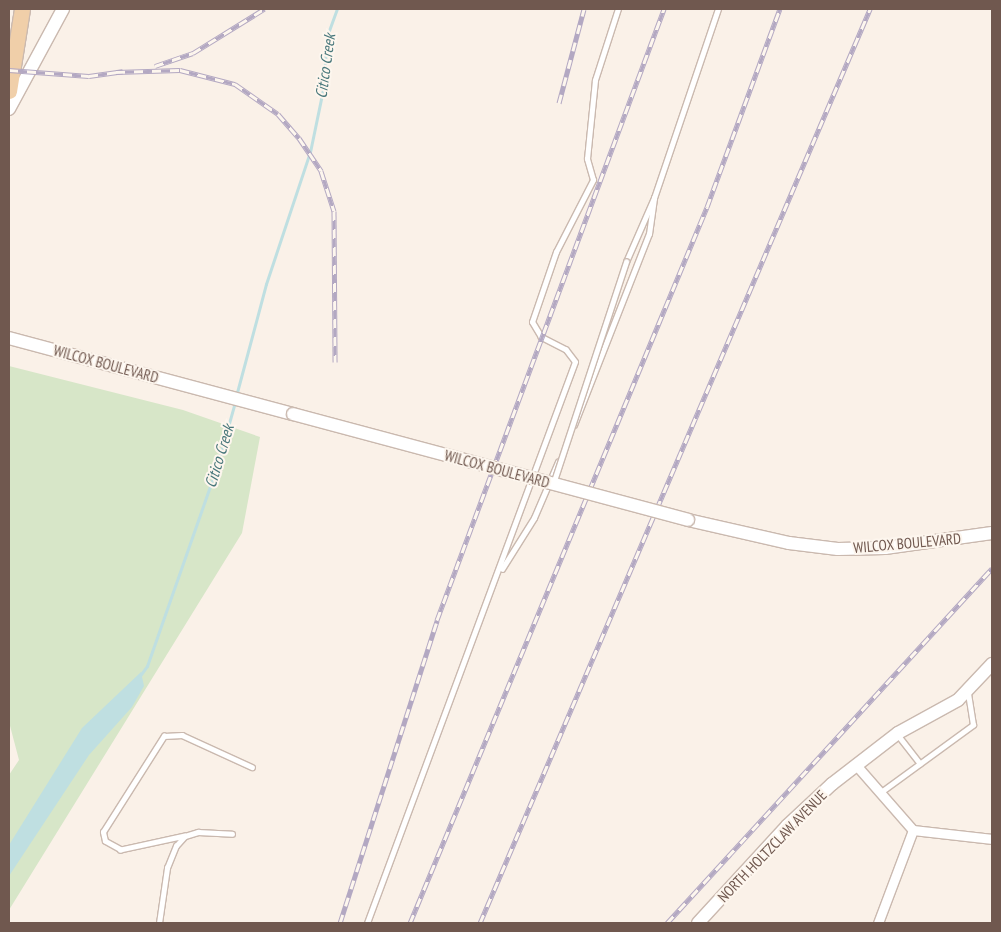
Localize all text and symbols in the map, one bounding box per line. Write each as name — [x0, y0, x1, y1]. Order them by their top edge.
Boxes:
water label: Citico Creek — [311, 32, 339, 100]
street label: WILCOX BOULEVARD — [51, 341, 161, 387]
water label: Citico Creek — [200, 422, 238, 490]
street label: WILCOX BOULEVARD — [442, 446, 552, 492]
street label: WILCOX BOULEVARD — [852, 529, 962, 557]
street label: NORTH HOLTZCLAW AVENUE — [714, 786, 830, 906]

